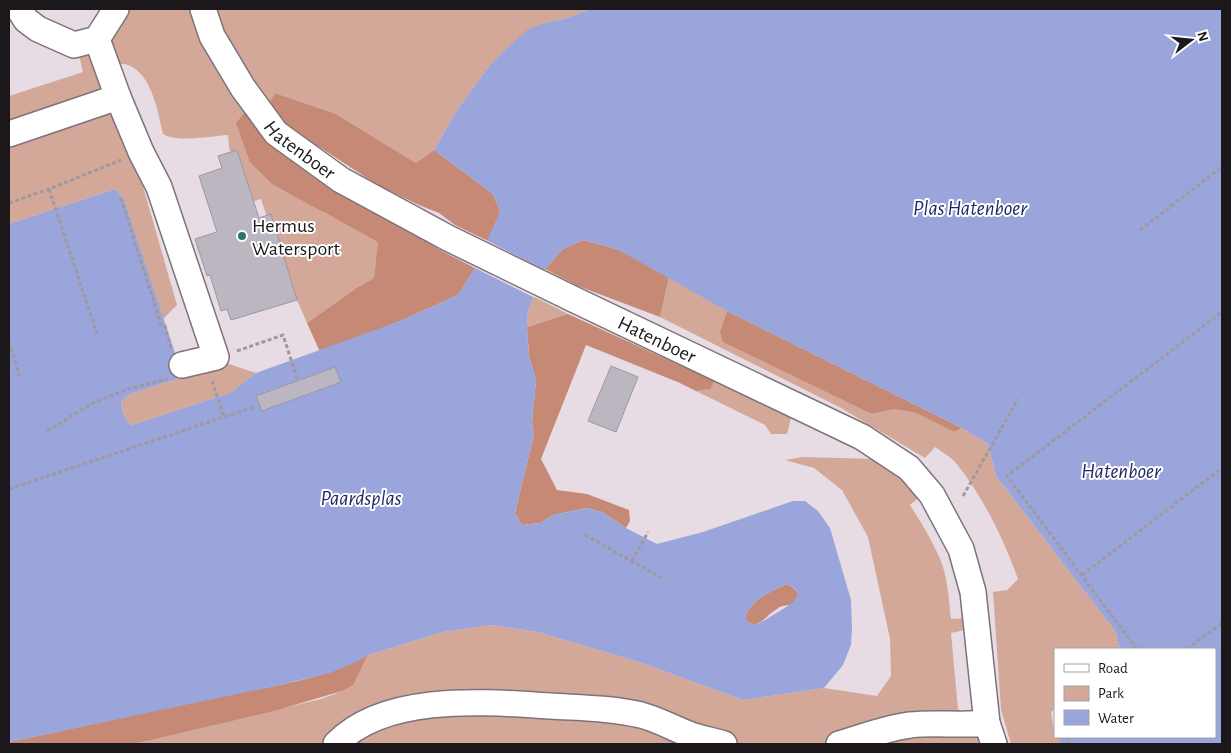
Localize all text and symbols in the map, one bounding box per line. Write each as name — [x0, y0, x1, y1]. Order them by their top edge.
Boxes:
north arrow — [1166, 15, 1216, 65]
text: N — [1194, 30, 1211, 43]
street label: Hatenboer — [260, 117, 339, 184]
water label: Plas Hatenboer — [913, 198, 1028, 219]
place label: Hermus Watersport — [252, 216, 340, 259]
marker: Hermus Watersport — [236, 230, 248, 242]
street label: Hatenboer — [614, 313, 699, 367]
water label: Hatenboer — [1081, 461, 1162, 482]
water label: Paardsplas — [321, 488, 402, 510]
legend — [1054, 648, 1216, 738]
text: Road — [1098, 661, 1128, 676]
text: Park — [1098, 686, 1124, 701]
text: Water — [1098, 711, 1134, 726]

